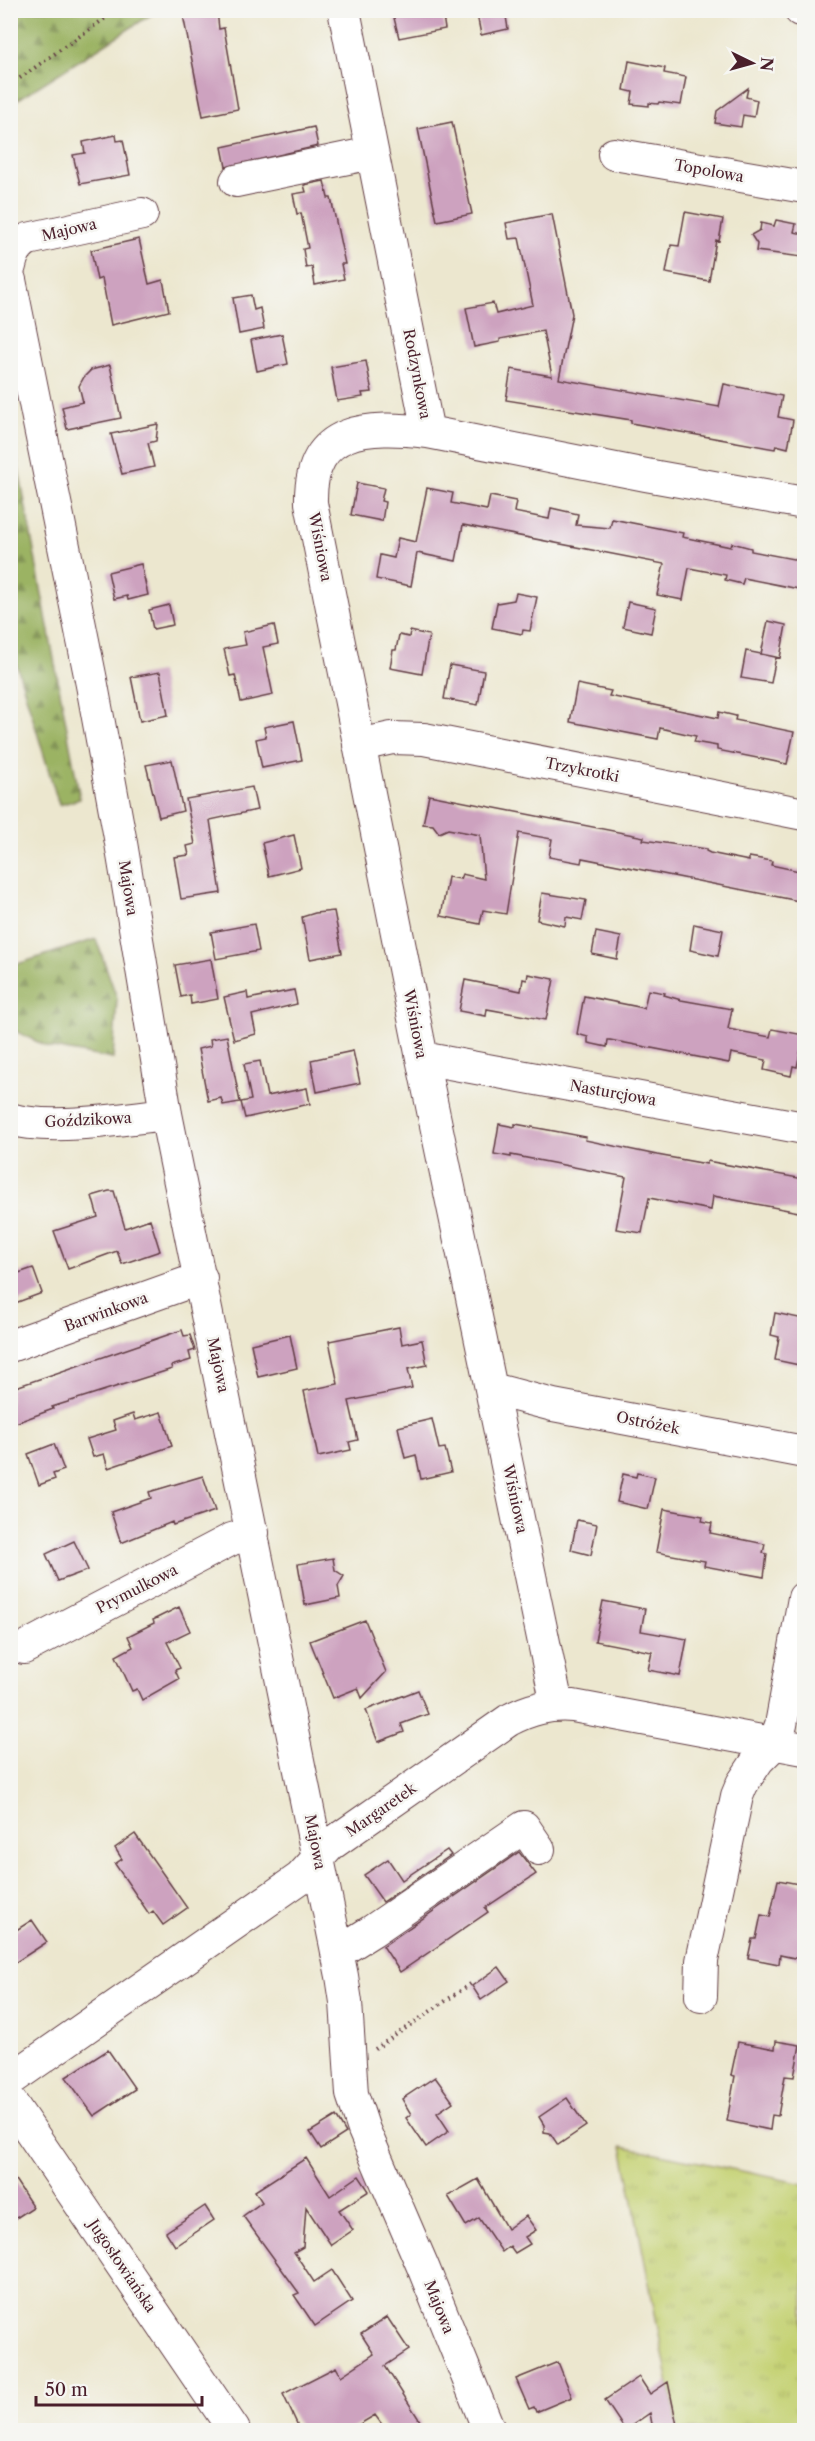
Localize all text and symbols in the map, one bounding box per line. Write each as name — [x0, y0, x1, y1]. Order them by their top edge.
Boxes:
north arrow — [722, 33, 782, 93]
text: N — [756, 57, 778, 72]
street label: Topolowa — [673, 155, 746, 186]
street label: Majowa — [40, 214, 98, 245]
street label: Rodzynkowa — [399, 327, 436, 421]
street label: Wiśniowa — [304, 510, 337, 583]
street label: Trzykrotki — [543, 753, 621, 786]
street label: Majowa — [115, 859, 142, 917]
street label: Wiśniowa — [399, 987, 432, 1060]
street label: Nasturcjowa — [568, 1076, 658, 1110]
street label: Goździkowa — [44, 1108, 132, 1131]
street label: Barwinkowa — [61, 1288, 150, 1335]
street label: Majowa — [203, 1336, 234, 1394]
street label: Ostróżek — [615, 1407, 683, 1438]
street label: Wiśniowa — [499, 1462, 532, 1535]
street label: Prymulkowa — [93, 1560, 181, 1617]
street label: Margaretek — [342, 1778, 421, 1841]
street label: Majowa — [301, 1813, 330, 1871]
street label: Jugosłowiańska — [83, 2214, 161, 2316]
street label: Majowa — [420, 2277, 459, 2336]
scale bar — [36, 2369, 202, 2407]
text: 50 m — [45, 2379, 88, 2401]

